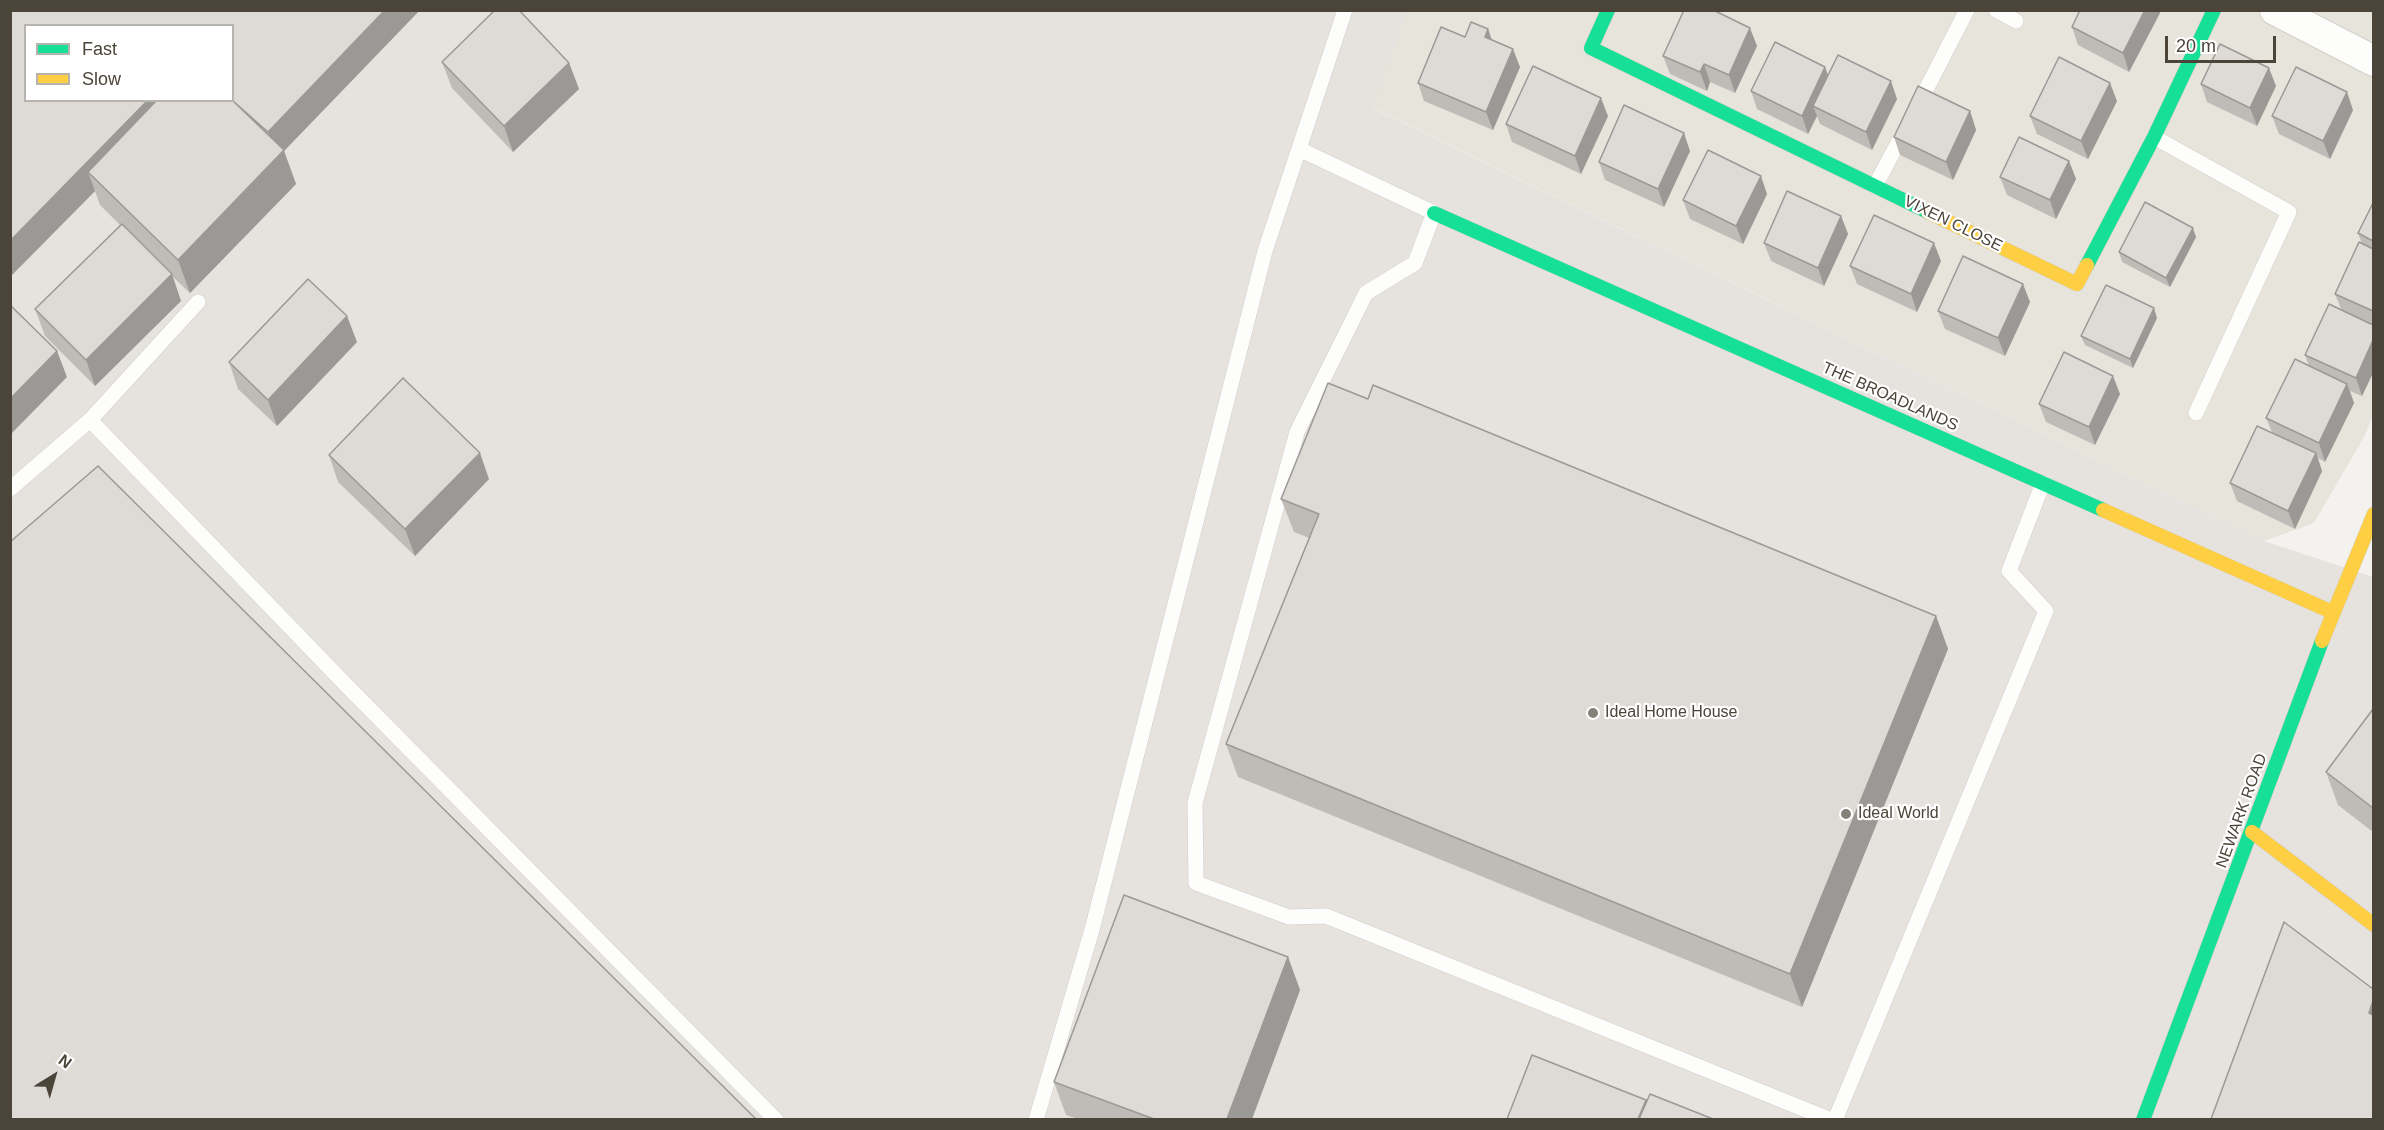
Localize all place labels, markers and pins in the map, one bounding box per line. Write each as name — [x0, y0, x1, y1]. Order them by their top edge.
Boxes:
place label: Ideal Home House — [1605, 703, 1738, 723]
marker: Ideal Home House — [1586, 706, 1600, 720]
place label: Ideal World — [1858, 804, 1939, 824]
marker: Ideal World — [1839, 807, 1853, 821]

